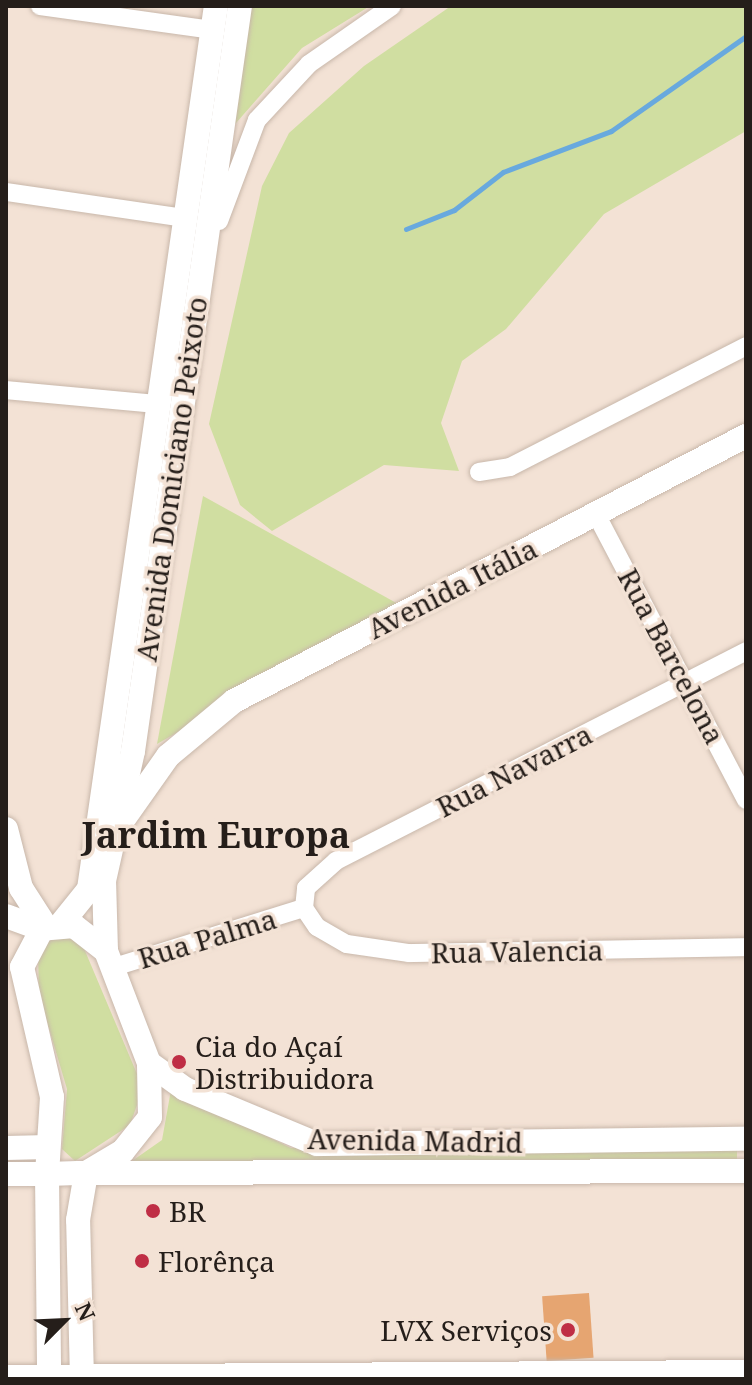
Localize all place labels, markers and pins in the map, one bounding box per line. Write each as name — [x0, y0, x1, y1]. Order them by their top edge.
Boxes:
place label: Cia do Açaí Distribuidora — [195, 1029, 375, 1095]
marker: Cia do Açaí Distribuidora — [170, 1053, 188, 1071]
place label: BR — [169, 1194, 206, 1228]
marker: BR — [144, 1202, 162, 1220]
place label: Florênça — [158, 1244, 275, 1278]
marker: Florênça — [133, 1252, 151, 1270]
place label: LVX Serviços — [380, 1313, 552, 1347]
marker: LVX Serviços — [559, 1321, 577, 1339]

